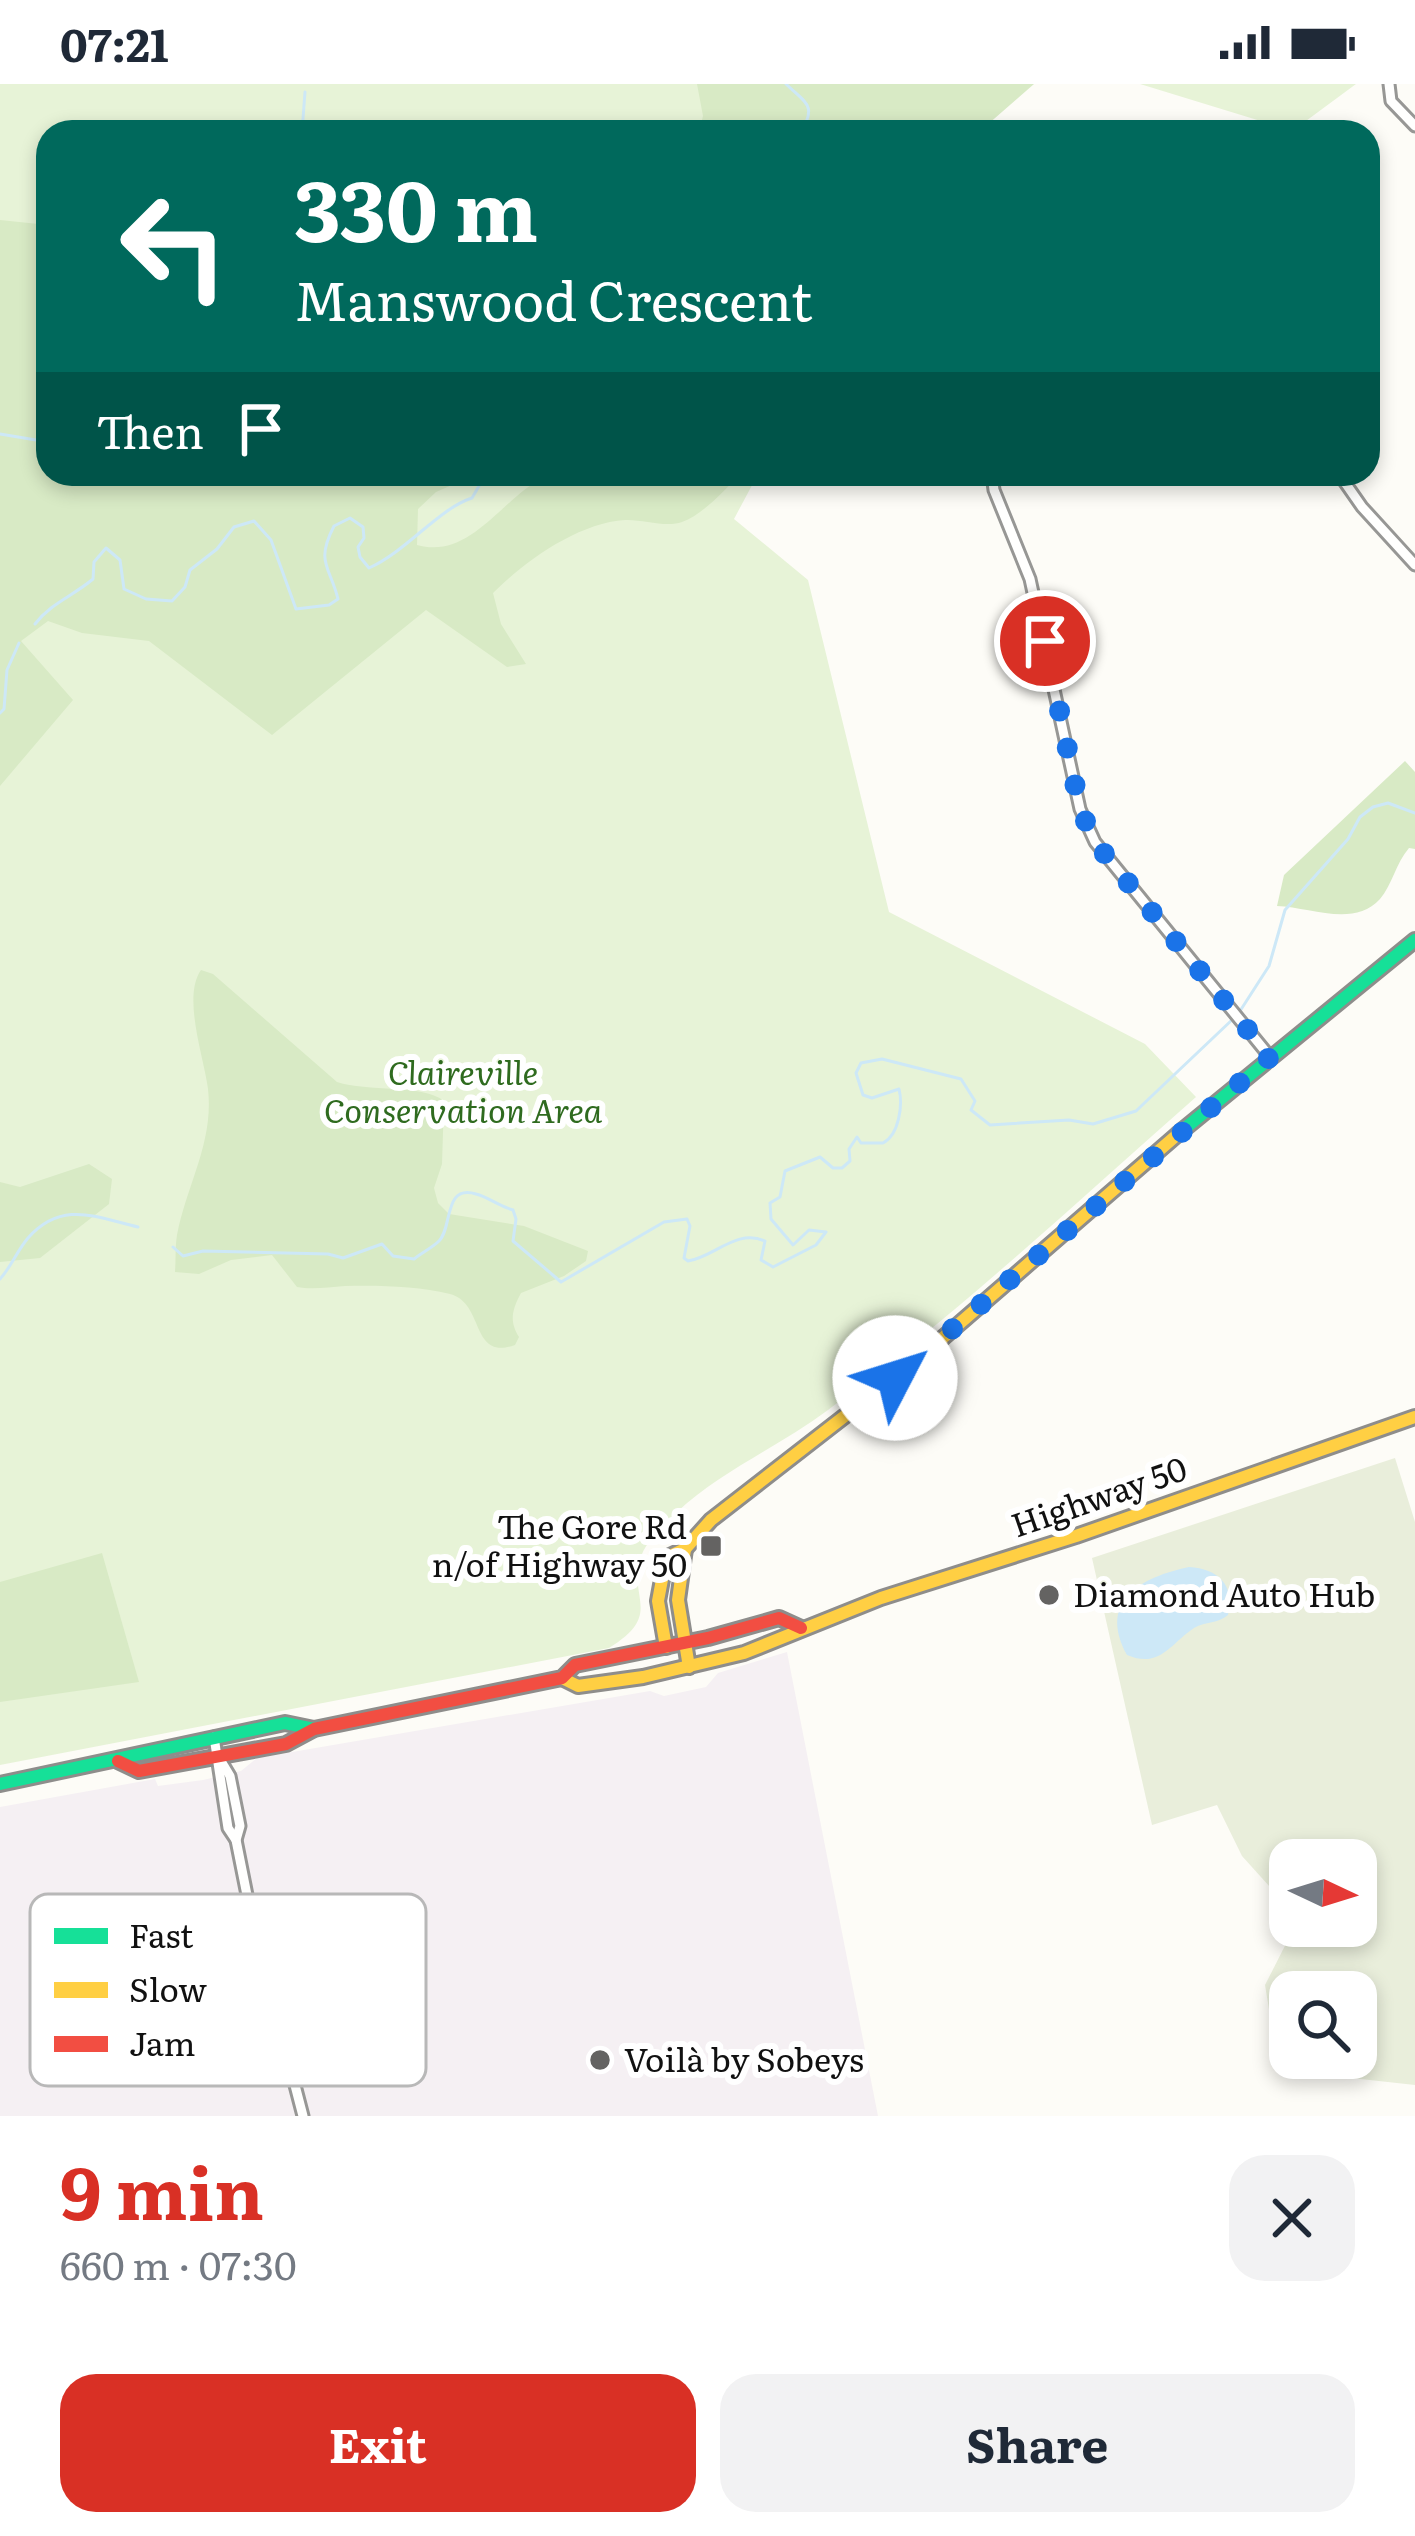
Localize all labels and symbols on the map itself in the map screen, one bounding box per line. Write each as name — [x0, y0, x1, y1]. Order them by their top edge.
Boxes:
pin — [994, 590, 1096, 692]
park label: Claireville Conservation Area — [324, 1046, 602, 1133]
position arrow — [832, 1315, 958, 1441]
street label: Highway 50 — [1004, 1442, 1193, 1548]
place label: The Gore Rd n/of Highway 50 — [432, 1500, 687, 1587]
marker: The Gore Rd n/of Highway 50 — [698, 1533, 724, 1559]
place label: Diamond Auto Hub — [1073, 1568, 1375, 1617]
marker: Diamond Auto Hub — [1036, 1582, 1062, 1608]
north arrow — [1269, 1839, 1377, 1947]
legend — [30, 1894, 426, 2086]
text: Fast — [129, 1909, 194, 1958]
text: Slow — [129, 1963, 207, 2012]
text: Jam — [129, 2017, 196, 2066]
place label: Voilà by Sobeys — [624, 2033, 864, 2082]
marker: Voilà by Sobeys — [587, 2047, 613, 2073]

